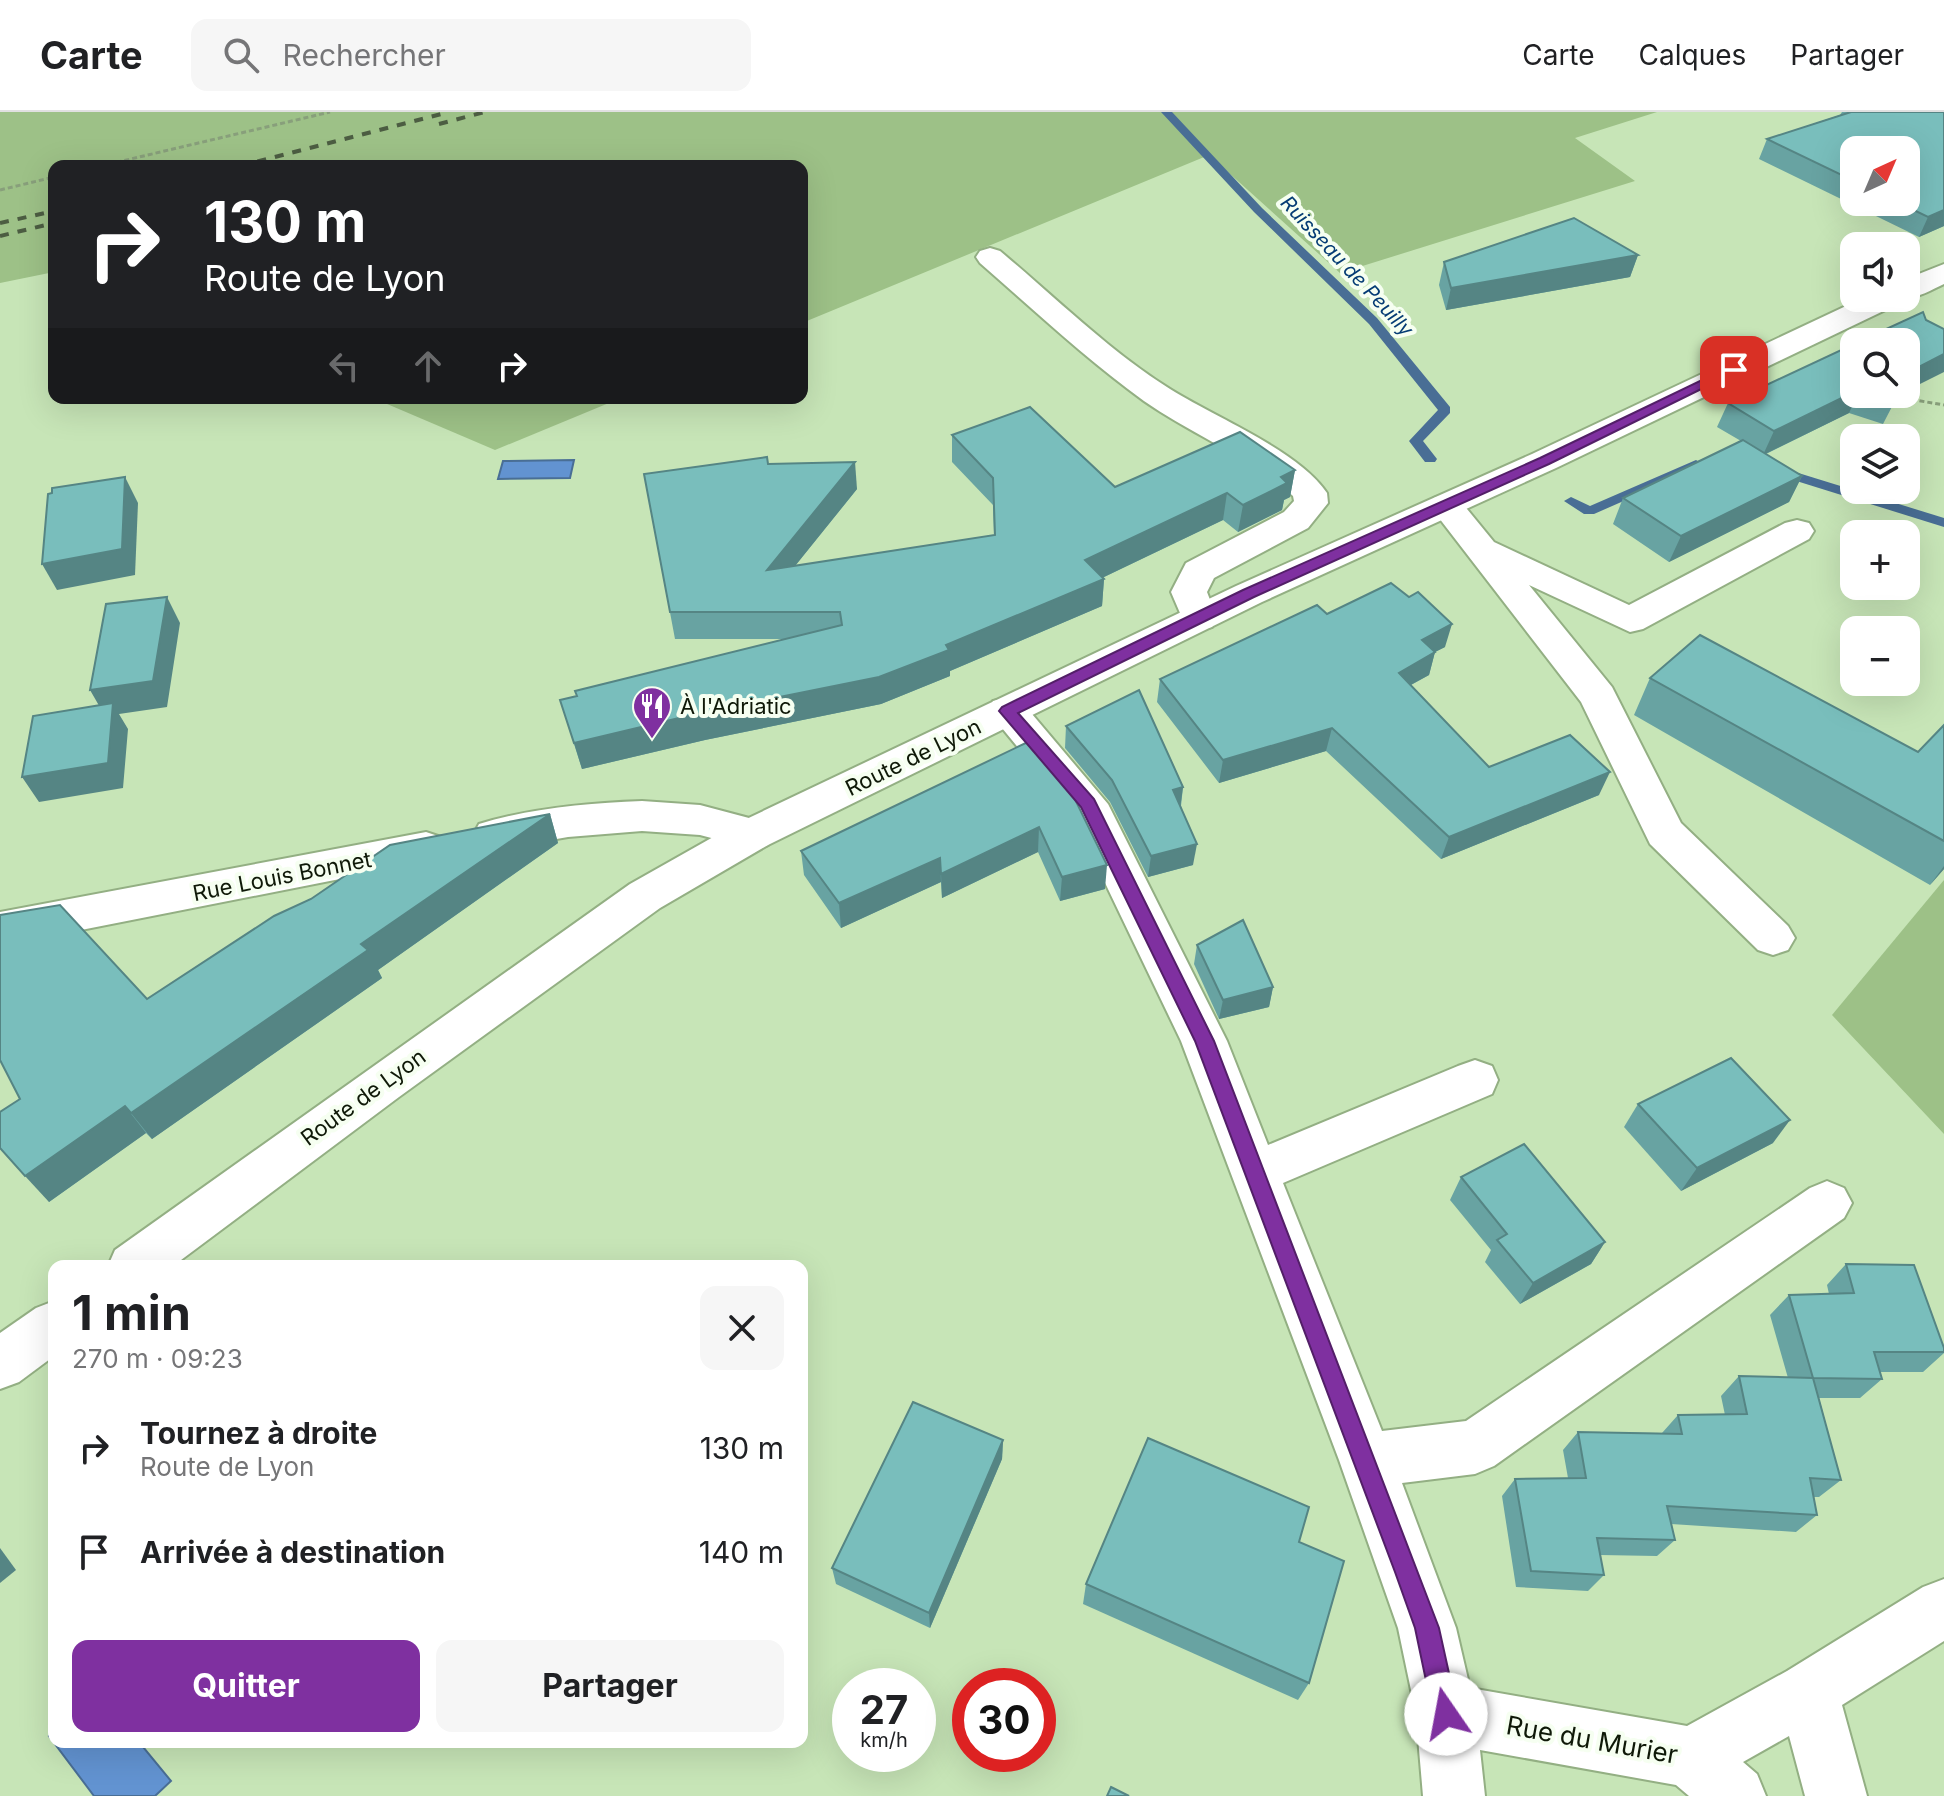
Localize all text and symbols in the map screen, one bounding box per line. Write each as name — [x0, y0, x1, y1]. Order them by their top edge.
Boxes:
search box — [191, 19, 751, 91]
text: Carte — [40, 32, 143, 78]
icon: search — [219, 33, 263, 77]
text: Rechercher — [283, 37, 446, 73]
text: Carte — [1522, 38, 1595, 72]
text: Calques — [1639, 38, 1746, 72]
text: Partager — [1790, 38, 1904, 72]
north arrow — [1840, 136, 1920, 216]
map controls — [1840, 136, 1920, 696]
text: 130 m — [204, 188, 366, 256]
water label: Ruisseau de Peuilly — [1276, 191, 1419, 342]
icon: right — [72, 192, 176, 296]
button: sound — [1840, 232, 1920, 312]
text: Route de Lyon — [204, 256, 446, 300]
button: search — [1840, 328, 1920, 408]
pin — [1700, 336, 1768, 404]
icon: left — [322, 344, 366, 388]
icon: ahead — [406, 344, 450, 388]
icon: right — [490, 344, 534, 388]
icon: arrive — [1712, 348, 1756, 392]
button: layers — [1840, 424, 1920, 504]
button: + — [1840, 520, 1920, 600]
button: − — [1840, 616, 1920, 696]
restaurant icon: À l'Adriatic — [631, 685, 673, 740]
place label: À l'Adriatic — [680, 693, 792, 719]
street label: Route de Lyon — [841, 713, 985, 801]
street label: Rue Louis Bonnet — [190, 846, 374, 906]
street label: Route de Lyon — [296, 1043, 430, 1151]
text: 1 min — [72, 1283, 191, 1342]
button: close — [700, 1286, 784, 1370]
text: 270 m · 09:23 — [72, 1343, 243, 1374]
text: Tournez à droite — [140, 1415, 377, 1451]
icon: right — [72, 1426, 116, 1470]
text: 130 m — [700, 1430, 784, 1466]
text: Route de Lyon — [140, 1451, 314, 1482]
icon: arrive — [72, 1530, 116, 1574]
text: Arrivée à destination — [140, 1534, 445, 1570]
text: 140 m — [699, 1534, 784, 1570]
button: Quitter — [72, 1640, 420, 1732]
button: Partager — [436, 1640, 784, 1732]
speed limit sign: 30 — [952, 1668, 1056, 1772]
position arrow — [1404, 1672, 1488, 1756]
text: 27 — [860, 1685, 908, 1734]
street label: Rue du Murier — [1504, 1709, 1680, 1770]
text: km/h — [860, 1728, 908, 1752]

